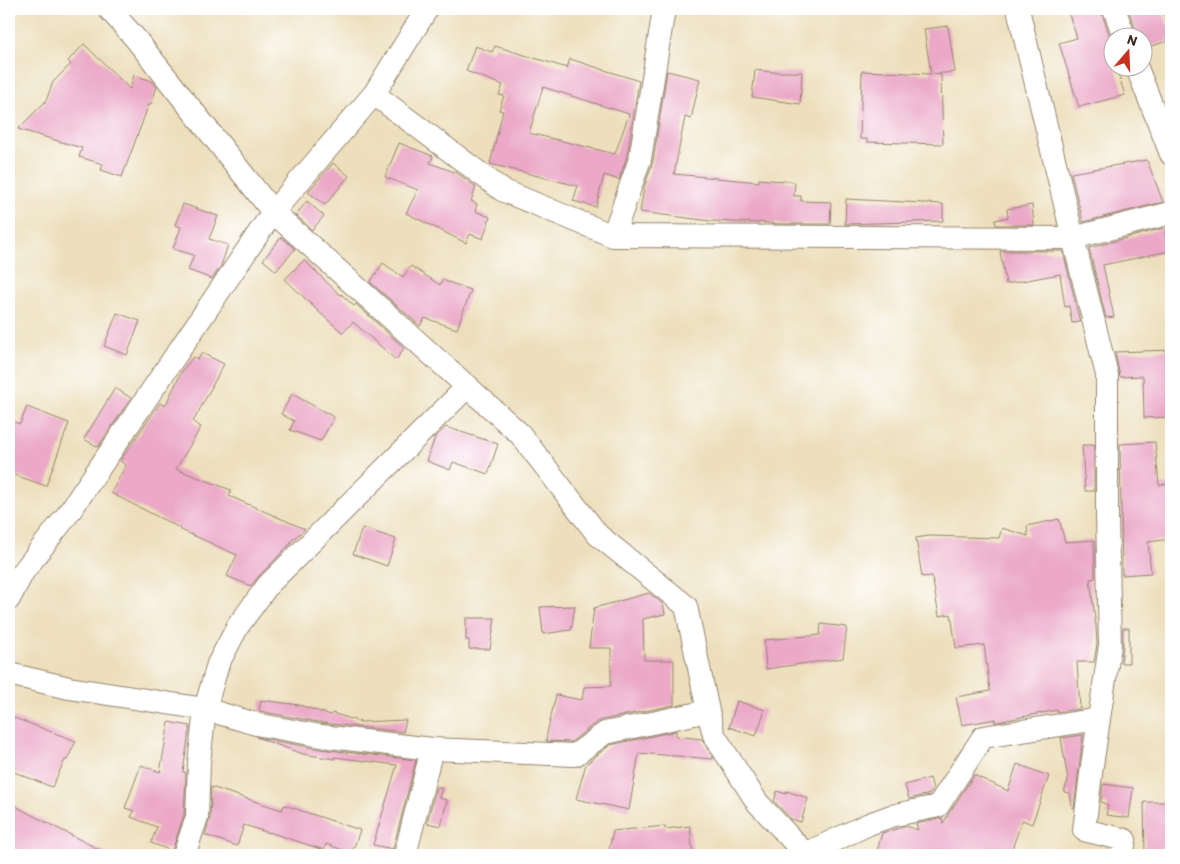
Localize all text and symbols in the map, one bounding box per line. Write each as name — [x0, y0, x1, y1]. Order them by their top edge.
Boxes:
north arrow — [1102, 28, 1152, 78]
text: N — [1125, 31, 1139, 50]

